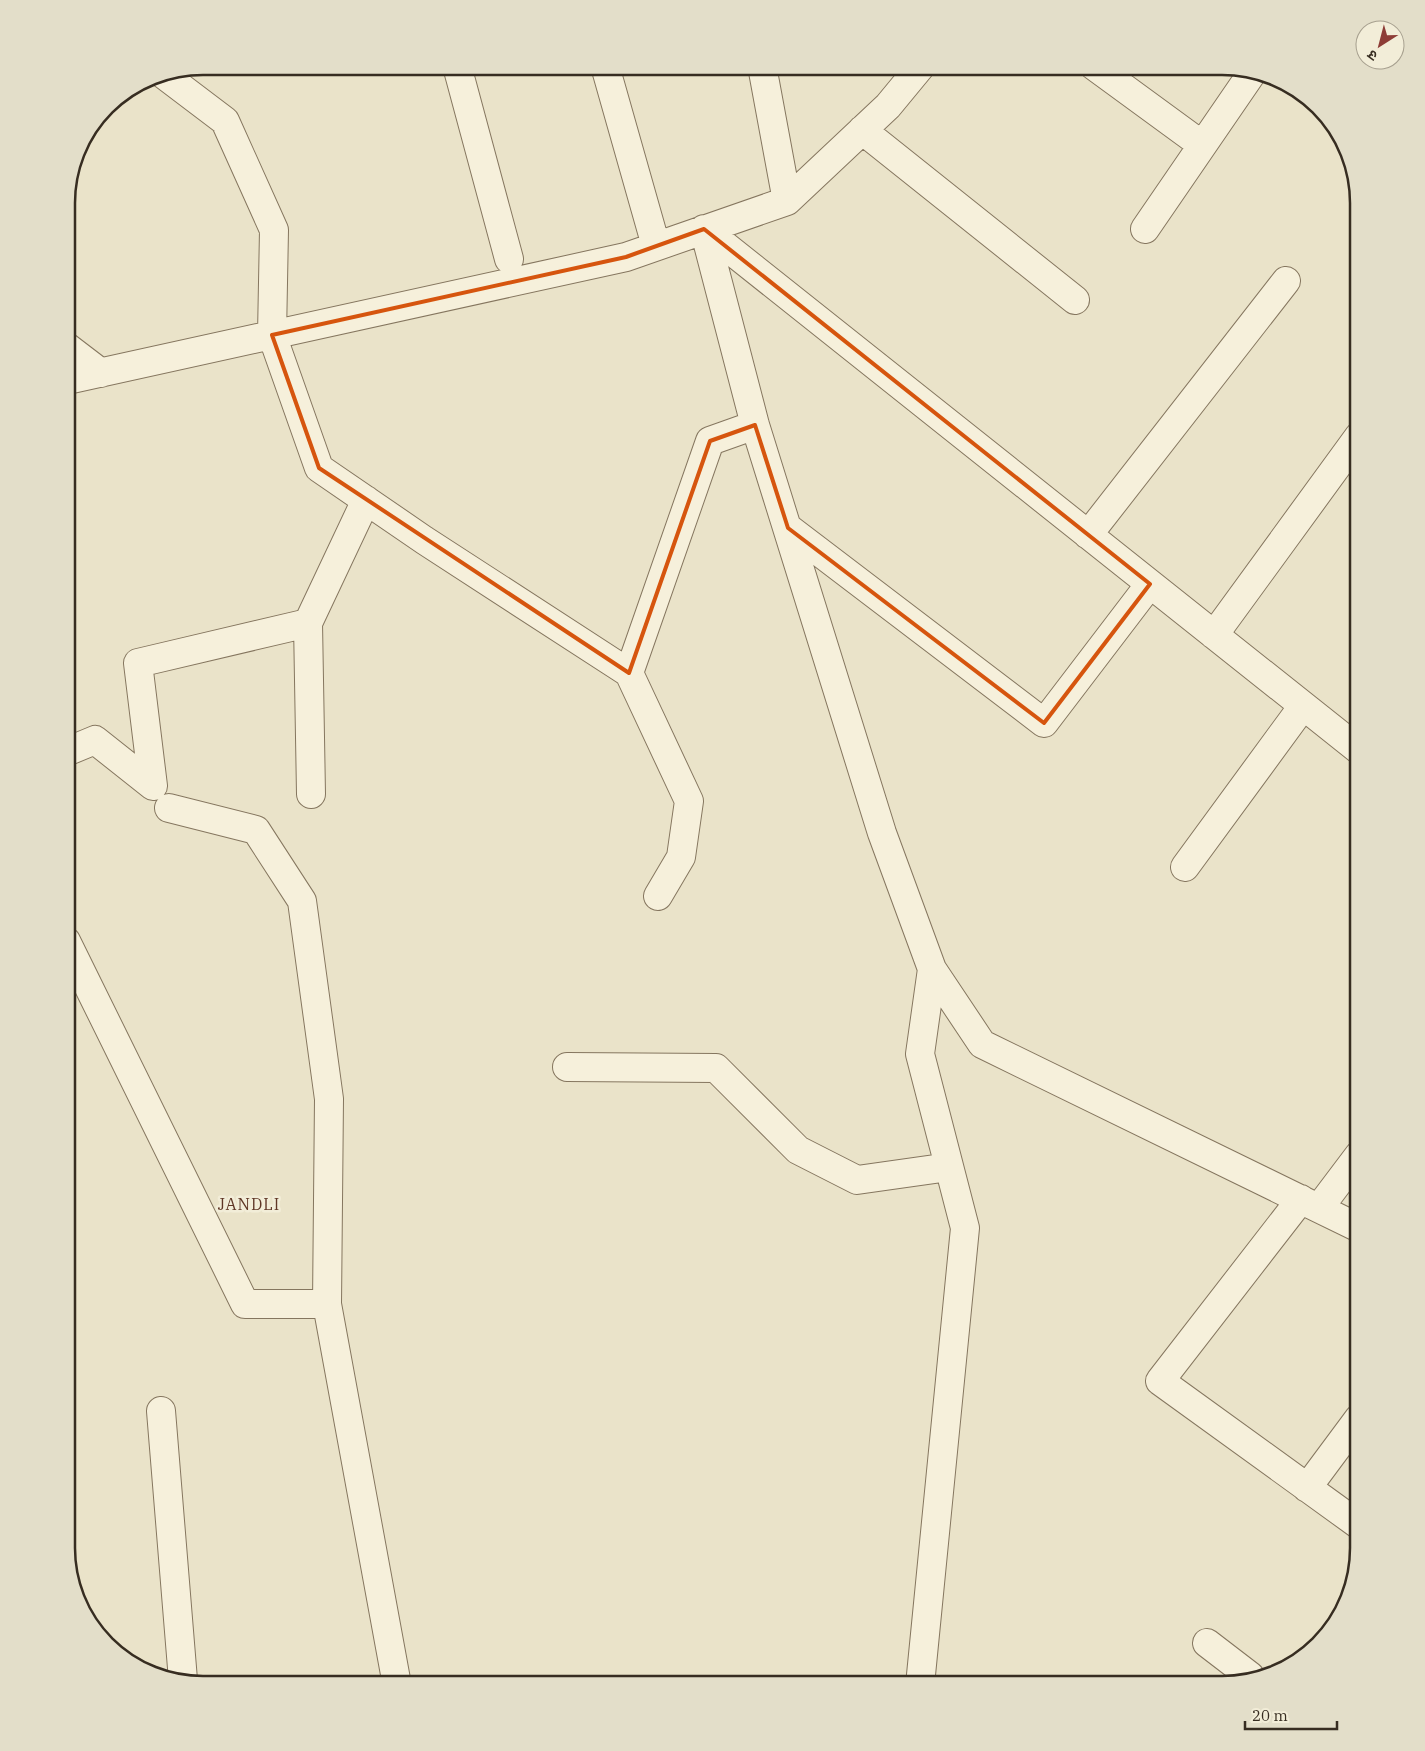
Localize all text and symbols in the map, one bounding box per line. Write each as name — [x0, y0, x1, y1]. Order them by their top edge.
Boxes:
north arrow — [1355, 20, 1405, 70]
text: उ — [1363, 45, 1381, 65]
district label: JANDLI — [218, 1194, 280, 1214]
scale bar — [1245, 1698, 1338, 1730]
text: 20 m — [1252, 1706, 1288, 1725]

